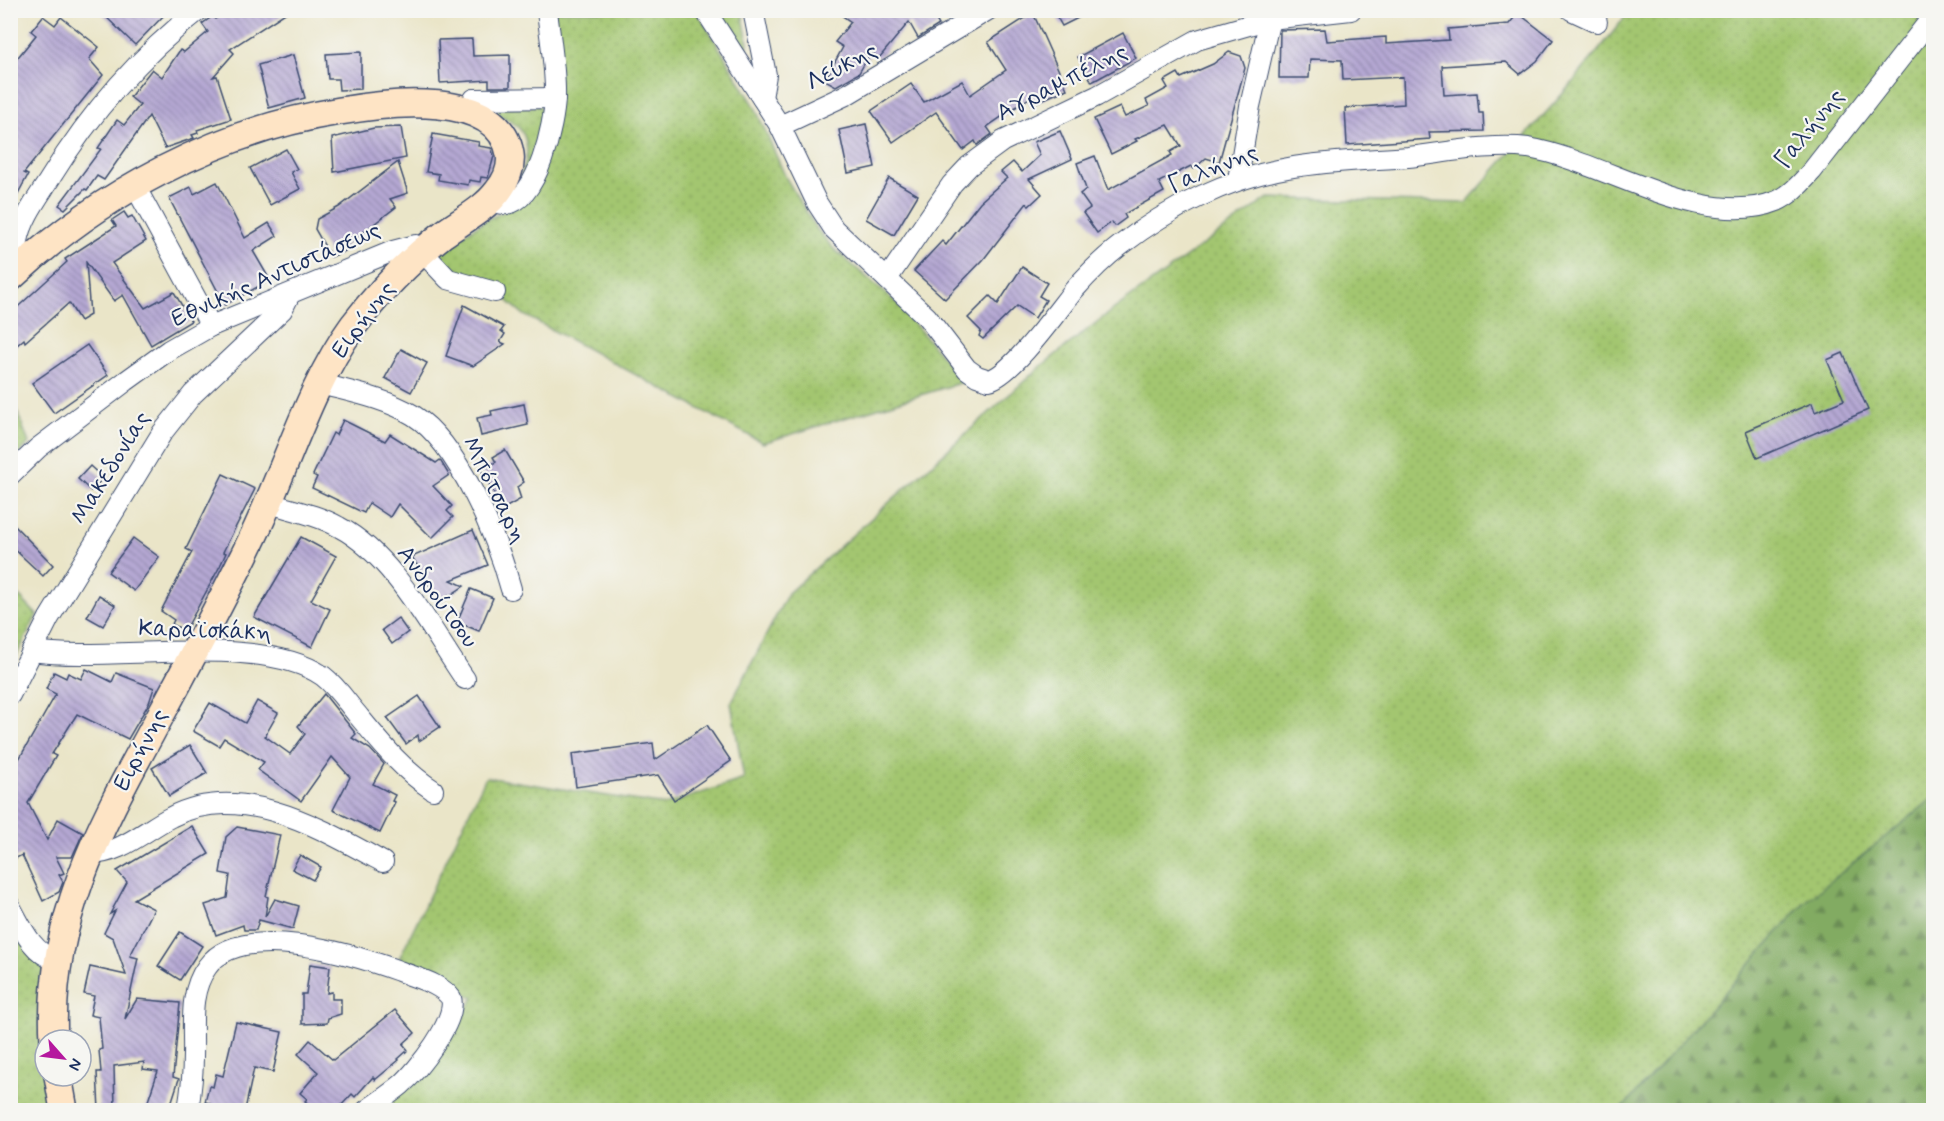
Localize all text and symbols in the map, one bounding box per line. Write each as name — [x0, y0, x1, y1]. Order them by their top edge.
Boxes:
street label: Λεύκης — [801, 35, 883, 99]
street label: Αγραμπέλης — [991, 36, 1133, 129]
street label: Γαλήνης — [1768, 83, 1852, 175]
street label: Γαλήνης — [1163, 137, 1263, 201]
street label: Εθνικής Αντιστάσεως — [167, 215, 385, 335]
street label: Ειρήνης — [325, 275, 403, 365]
street label: Μακεδονίας — [64, 405, 158, 531]
street label: Μπότσαρη — [454, 431, 534, 549]
street label: Ανδρούτσου — [389, 539, 485, 655]
street label: Καραϊσκάκη — [138, 613, 272, 649]
street label: Ειρήνης — [106, 703, 176, 797]
north arrow — [33, 1028, 93, 1088]
text: N — [63, 1055, 87, 1074]

